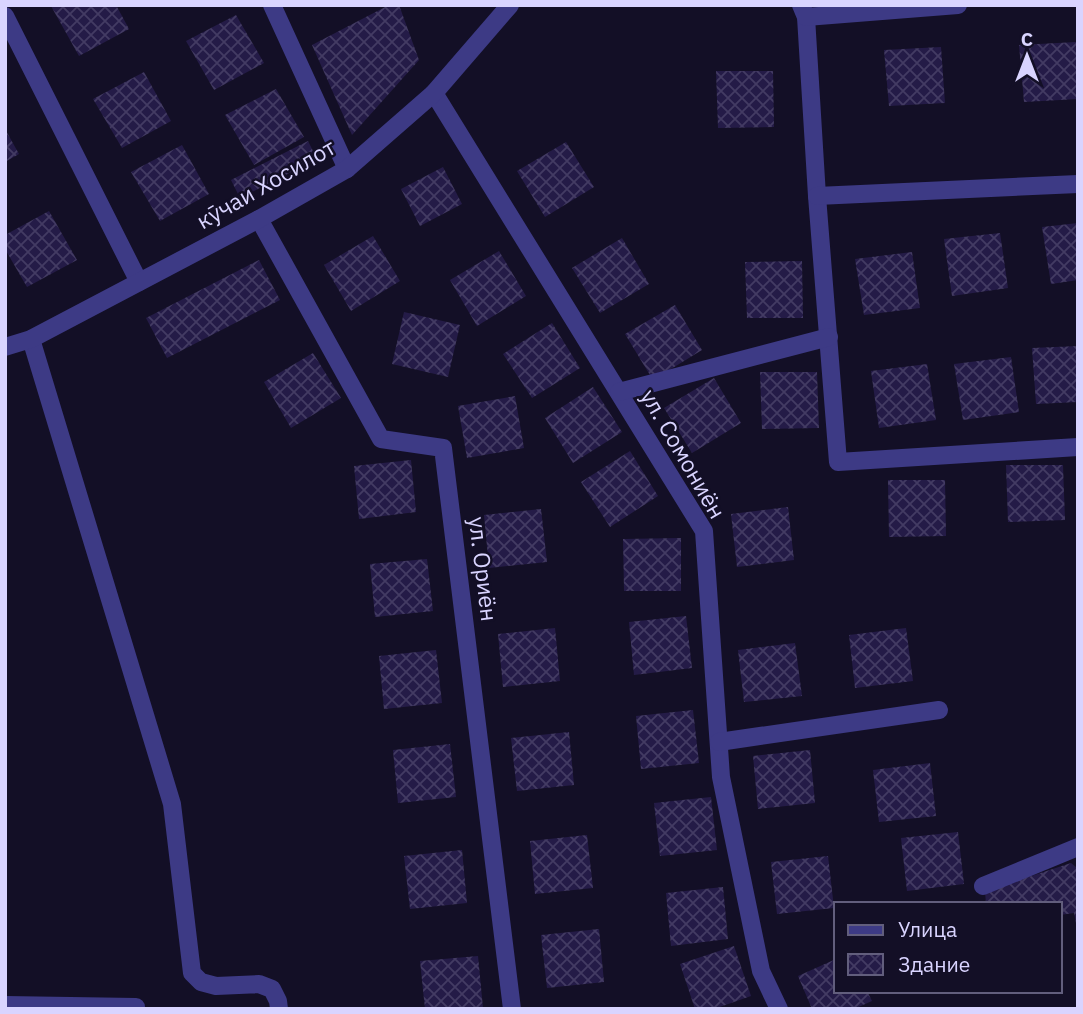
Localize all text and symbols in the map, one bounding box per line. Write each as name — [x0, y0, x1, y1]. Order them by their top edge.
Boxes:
north arrow — [992, 21, 1062, 91]
text: С — [1021, 27, 1033, 51]
street label: кӯчаи Хосилот — [190, 131, 341, 235]
street label: ул. Сомониён — [635, 383, 733, 524]
street label: ул. Ориён — [463, 515, 505, 623]
legend — [834, 902, 1062, 993]
text: Улица — [898, 915, 957, 943]
text: Здание — [898, 950, 970, 978]

